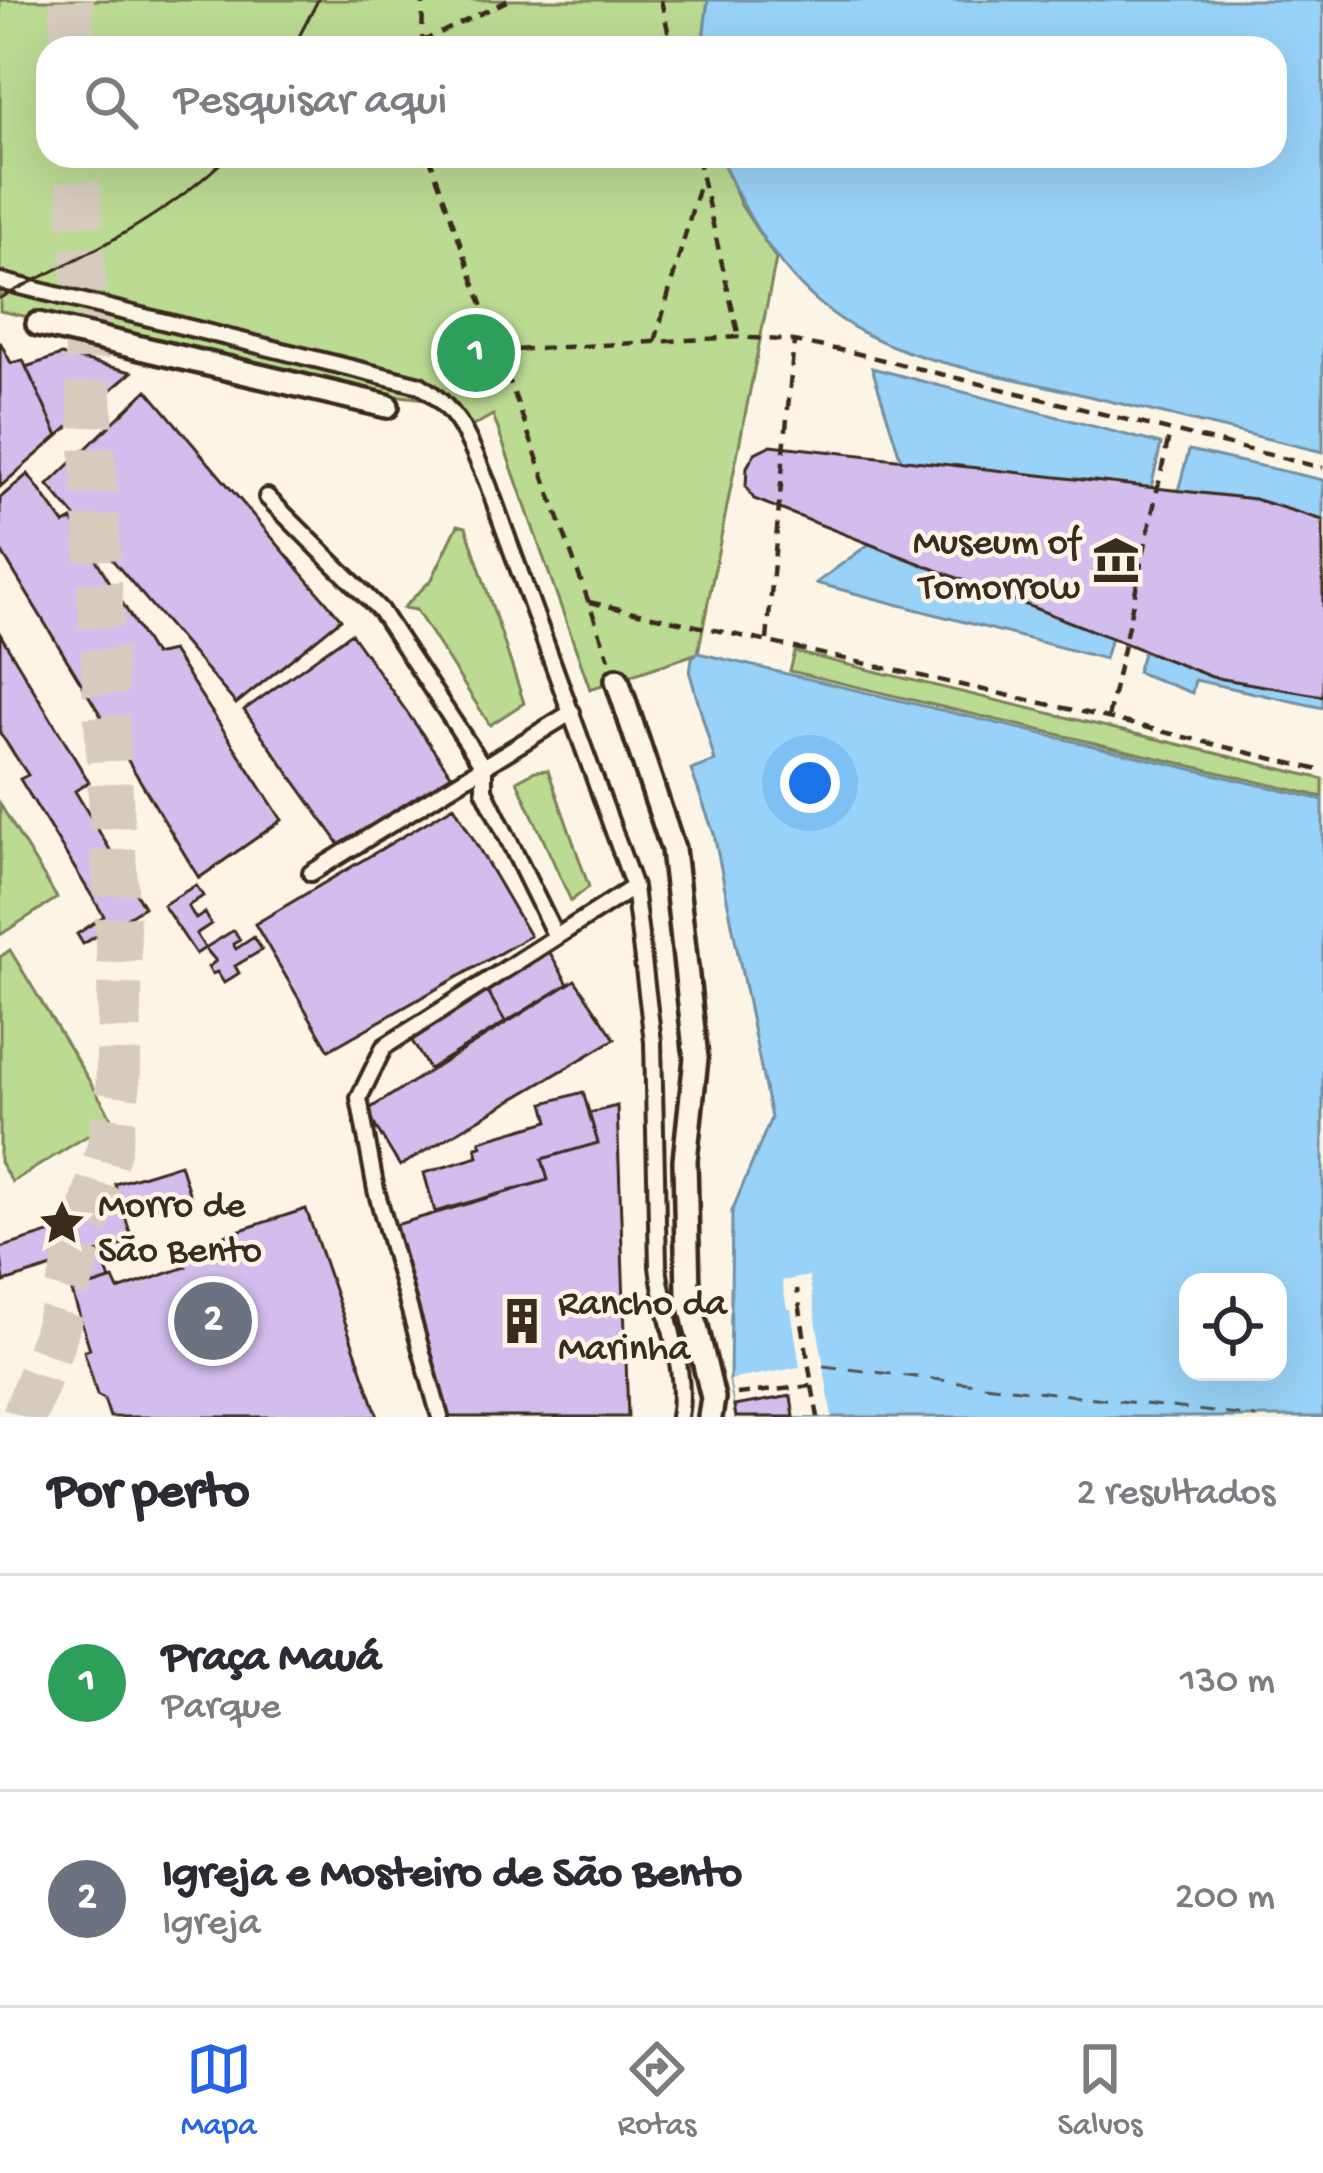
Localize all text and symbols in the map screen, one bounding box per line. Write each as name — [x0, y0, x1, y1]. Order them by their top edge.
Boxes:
search box — [36, 36, 1287, 168]
icon: search — [78, 69, 144, 135]
text: Pesquisar aqui — [174, 76, 447, 129]
pin: 1 — [437, 308, 515, 398]
place label: Museum of Tomorrow — [913, 522, 1083, 613]
museum icon: Museum of Tomorrow — [1091, 535, 1141, 585]
your location — [780, 753, 840, 813]
place label: Morro de São Bento — [98, 1185, 262, 1276]
place icon: Morro de São Bento — [37, 1198, 87, 1248]
map controls — [1179, 1273, 1287, 1381]
button: locate — [1179, 1273, 1287, 1381]
pin: 2 — [174, 1276, 252, 1366]
place label: Rancho da Marinha — [558, 1283, 728, 1374]
building icon: Rancho da Marinha — [497, 1296, 547, 1346]
text: Por perto — [48, 1465, 250, 1525]
text: 2 resultados — [1076, 1472, 1275, 1518]
text: Praça Mauá — [162, 1633, 381, 1686]
text: 1 — [79, 1660, 95, 1706]
text: 130 m — [1180, 1660, 1275, 1706]
text: Parque — [162, 1686, 281, 1732]
text: Igreja e Mosteiro de São Bento — [162, 1849, 742, 1902]
text: 2 — [77, 1876, 97, 1922]
text: 200 m — [1175, 1876, 1275, 1922]
text: Igreja — [162, 1902, 261, 1948]
tab: Mapa — [181, 2036, 256, 2146]
tab: Rotas — [618, 2036, 696, 2146]
tab: Salvos — [1058, 2036, 1142, 2146]

